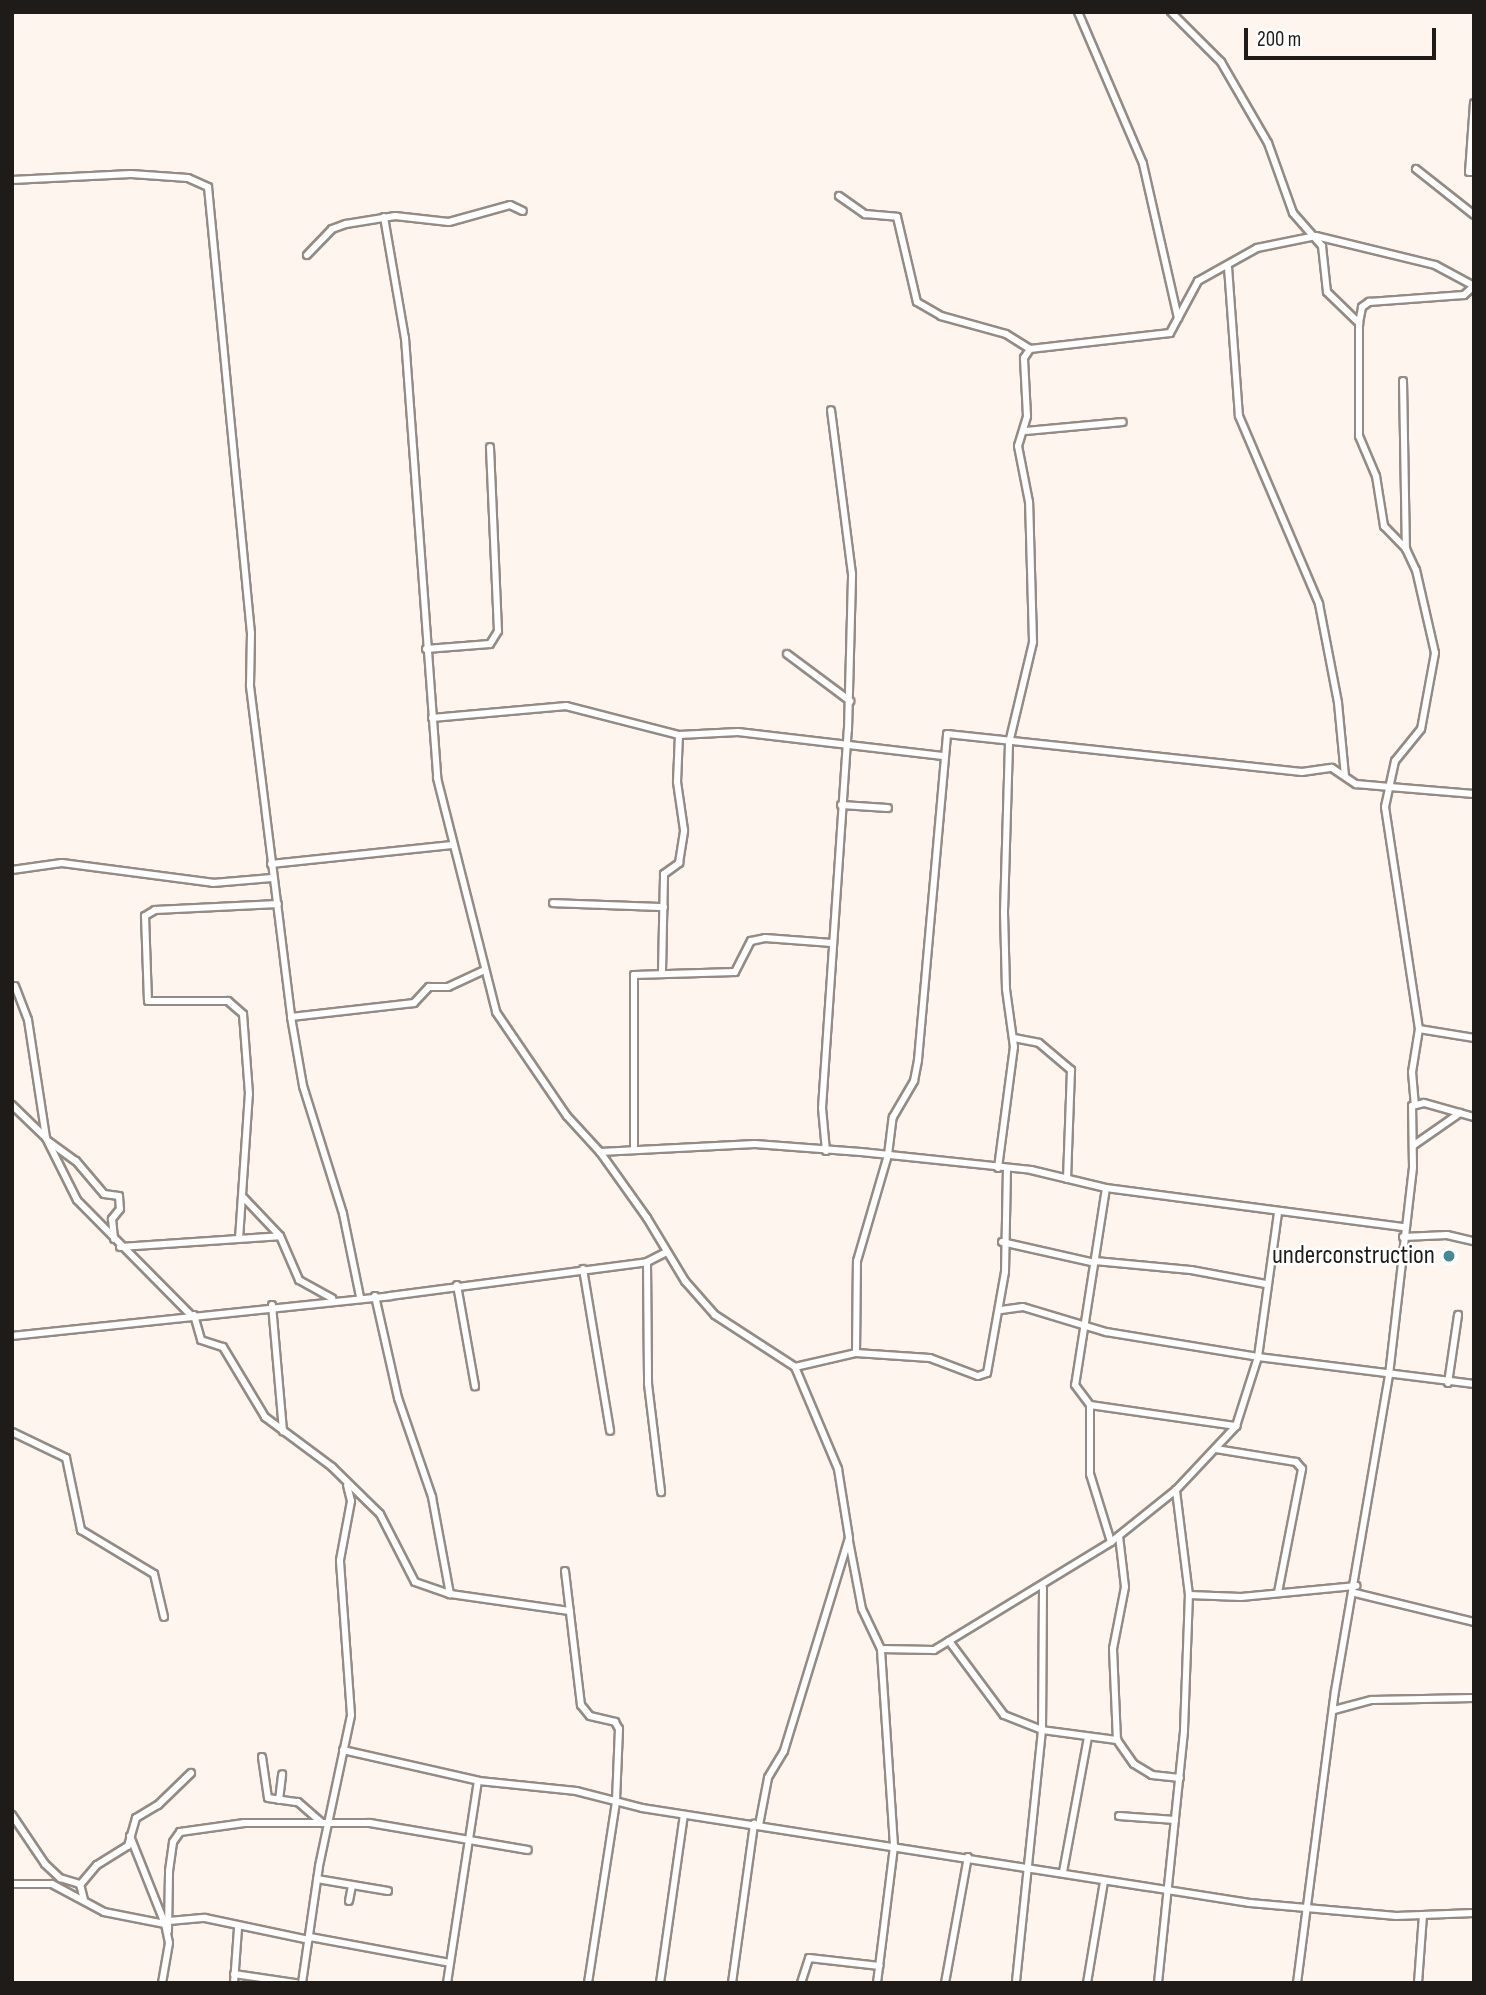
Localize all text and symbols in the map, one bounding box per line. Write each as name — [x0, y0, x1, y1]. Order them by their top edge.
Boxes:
scale bar — [1248, 14, 1440, 58]
text: 200 m — [1257, 27, 1301, 52]
place label: underconstruction — [1272, 1240, 1435, 1272]
marker: underconstruction — [1441, 1248, 1457, 1264]

